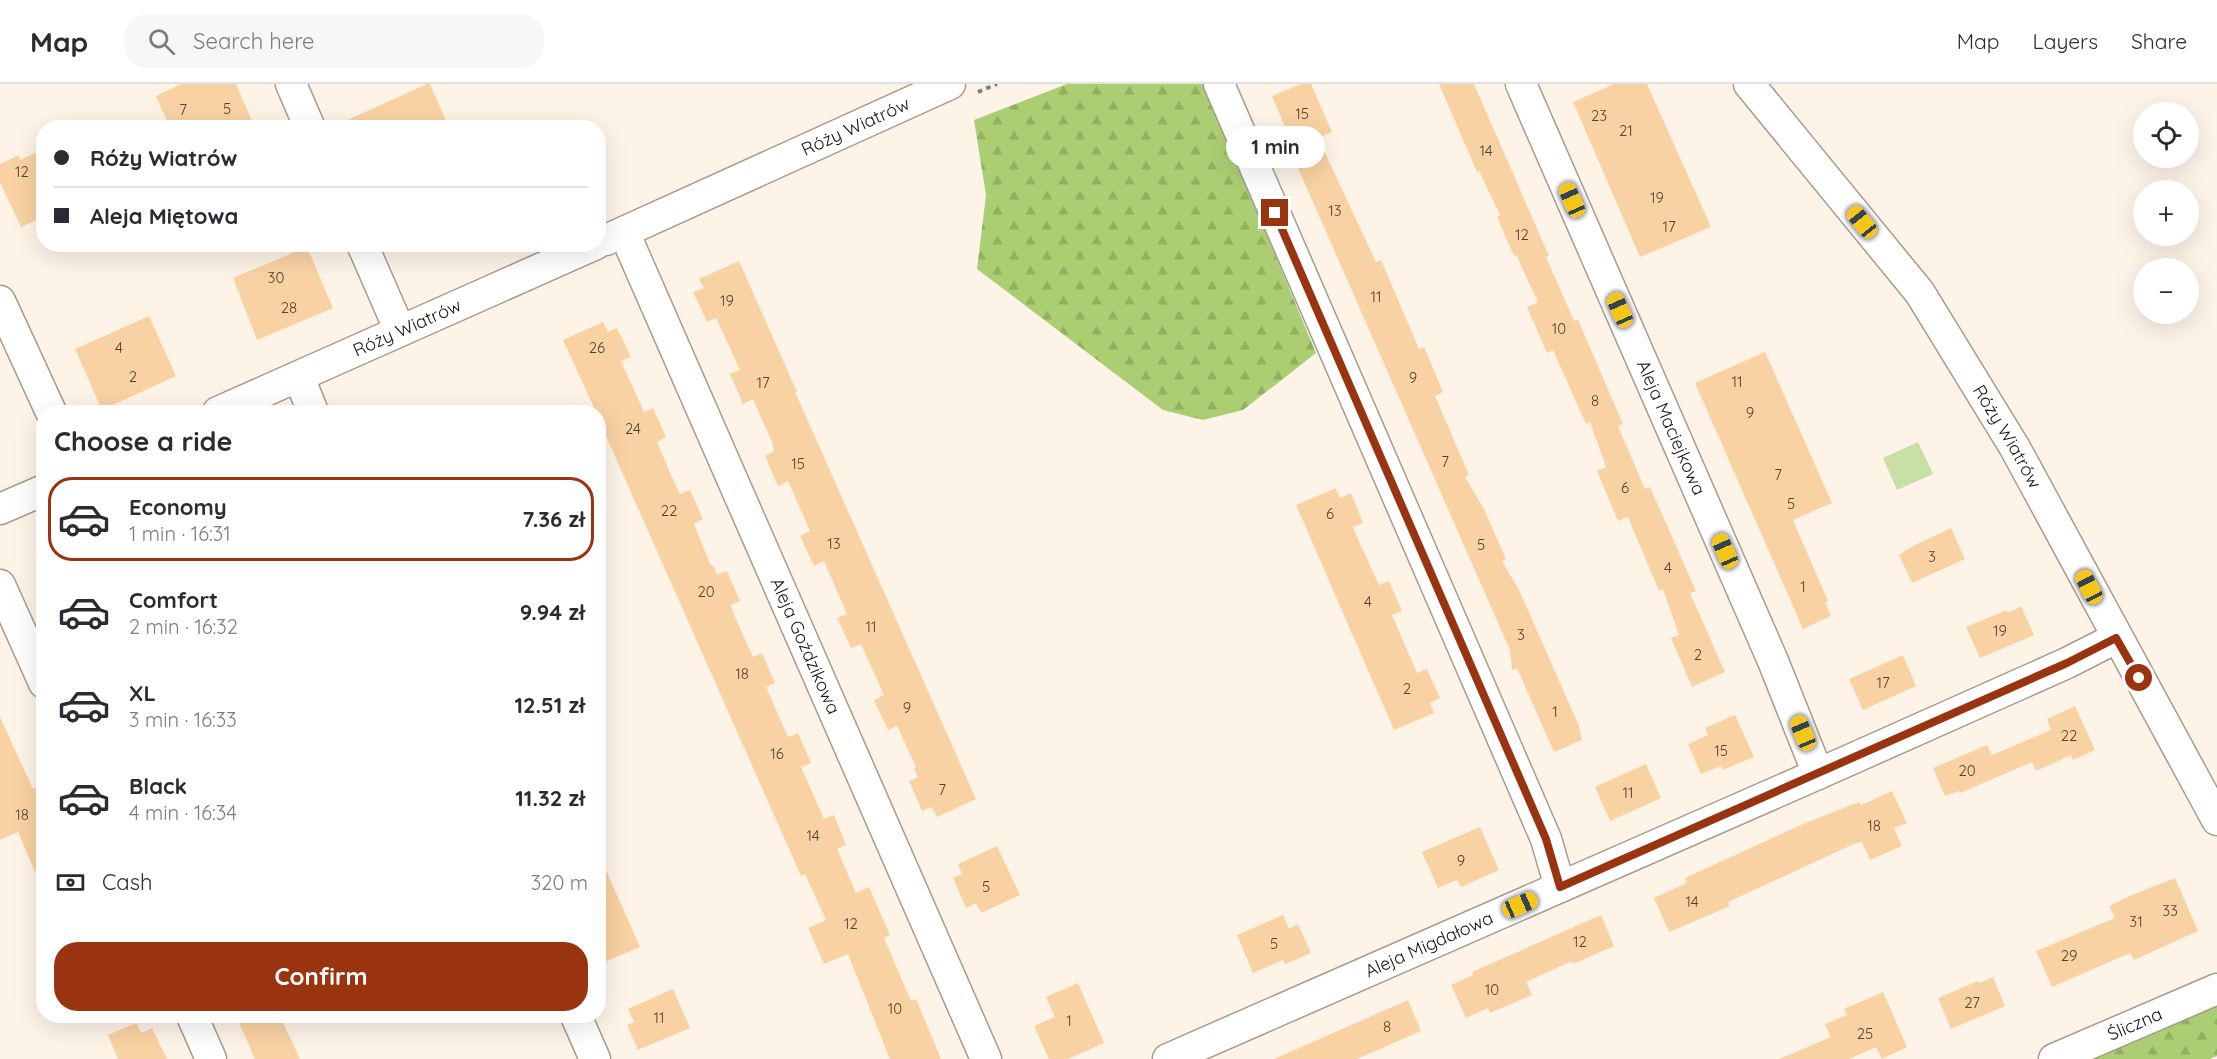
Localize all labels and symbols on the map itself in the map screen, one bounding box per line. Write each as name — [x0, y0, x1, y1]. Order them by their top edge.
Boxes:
street label: Róży Wiatrów — [798, 92, 913, 161]
house number: 5 — [223, 99, 231, 118]
house number: 7 — [179, 100, 187, 119]
house number: 15 — [1295, 104, 1309, 123]
house number: 23 — [1591, 106, 1607, 125]
house number: 21 — [1619, 121, 1633, 140]
callout: 1 min — [1226, 126, 1324, 168]
house number: 14 — [1479, 141, 1493, 160]
house number: 12 — [15, 162, 29, 181]
car — [1556, 180, 1588, 220]
house number: 19 — [1650, 188, 1664, 207]
route end — [1261, 199, 1288, 226]
house number: 13 — [1328, 201, 1342, 220]
car — [1844, 202, 1880, 242]
house number: 17 — [1662, 217, 1676, 236]
house number: 12 — [1515, 225, 1529, 244]
house number: 30 — [268, 268, 284, 287]
house number: 11 — [1370, 287, 1382, 306]
car — [1604, 290, 1636, 330]
house number: 19 — [720, 291, 734, 310]
street label: Róży Wiatrów — [349, 293, 465, 362]
house number: 28 — [281, 298, 297, 317]
house number: 10 — [1552, 319, 1566, 338]
house number: 4 — [115, 338, 123, 357]
house number: 26 — [589, 338, 605, 357]
street label: Aleja Maciejkowa — [1632, 356, 1711, 499]
house number: 2 — [129, 367, 137, 386]
house number: 9 — [1409, 368, 1417, 387]
house number: 11 — [1731, 372, 1743, 391]
house number: 17 — [756, 373, 770, 392]
street label: Róży Wiatrów — [1968, 380, 2047, 492]
house number: 8 — [1591, 391, 1599, 410]
house number: 9 — [1746, 403, 1754, 422]
house number: 24 — [625, 419, 641, 438]
house number: 7 — [1441, 452, 1449, 471]
house number: 15 — [791, 454, 805, 473]
house number: 7 — [1774, 465, 1782, 484]
house number: 6 — [1621, 478, 1629, 497]
house number: 5 — [1787, 494, 1795, 513]
house number: 22 — [661, 501, 677, 520]
house number: 6 — [1326, 504, 1334, 523]
car — [1709, 531, 1741, 571]
house number: 13 — [827, 534, 841, 553]
house number: 5 — [1477, 535, 1485, 554]
house number: 3 — [1928, 547, 1936, 566]
house number: 4 — [1664, 558, 1672, 577]
car — [2073, 567, 2105, 607]
street label: Aleja Goździkowa — [766, 574, 846, 718]
house number: 1 — [1800, 577, 1806, 596]
house number: 20 — [697, 582, 715, 601]
house number: 4 — [1364, 592, 1372, 611]
house number: 11 — [865, 617, 877, 636]
house number: 19 — [1993, 621, 2007, 640]
house number: 3 — [1517, 625, 1525, 644]
house number: 2 — [1694, 645, 1702, 664]
house number: 18 — [735, 664, 749, 683]
route start — [2125, 664, 2152, 691]
house number: 17 — [1876, 673, 1890, 692]
house number: 2 — [1403, 679, 1411, 698]
house number: 9 — [903, 698, 911, 717]
house number: 1 — [1552, 702, 1558, 721]
car — [1788, 713, 1818, 753]
house number: 22 — [2061, 726, 2077, 745]
house number: 15 — [1714, 741, 1728, 760]
house number: 16 — [770, 744, 784, 763]
house number: 20 — [1958, 761, 1976, 780]
house number: 7 — [938, 780, 946, 799]
house number: 11 — [1622, 783, 1634, 802]
house number: 18 — [15, 805, 29, 824]
house number: 18 — [1867, 816, 1881, 835]
house number: 14 — [806, 826, 820, 845]
house number: 9 — [1457, 851, 1465, 870]
house number: 5 — [982, 877, 990, 896]
car — [1500, 889, 1540, 921]
house number: 14 — [1685, 892, 1699, 911]
house number: 33 — [2162, 901, 2178, 920]
street label: Aleja Migdałowa — [1361, 906, 1496, 982]
house number: 31 — [2129, 912, 2143, 931]
house number: 12 — [844, 914, 858, 933]
house number: 12 — [1573, 932, 1587, 951]
house number: 5 — [1270, 934, 1278, 953]
house number: 29 — [2061, 946, 2077, 965]
house number: 10 — [1485, 980, 1499, 999]
house number: 27 — [1964, 993, 1980, 1012]
house number: 10 — [888, 999, 902, 1018]
street label: Śliczna — [2104, 1002, 2166, 1046]
house number: 11 — [653, 1008, 665, 1027]
house number: 1 — [1066, 1011, 1072, 1030]
house number: 8 — [1383, 1017, 1391, 1036]
house number: 25 — [1857, 1024, 1873, 1043]

